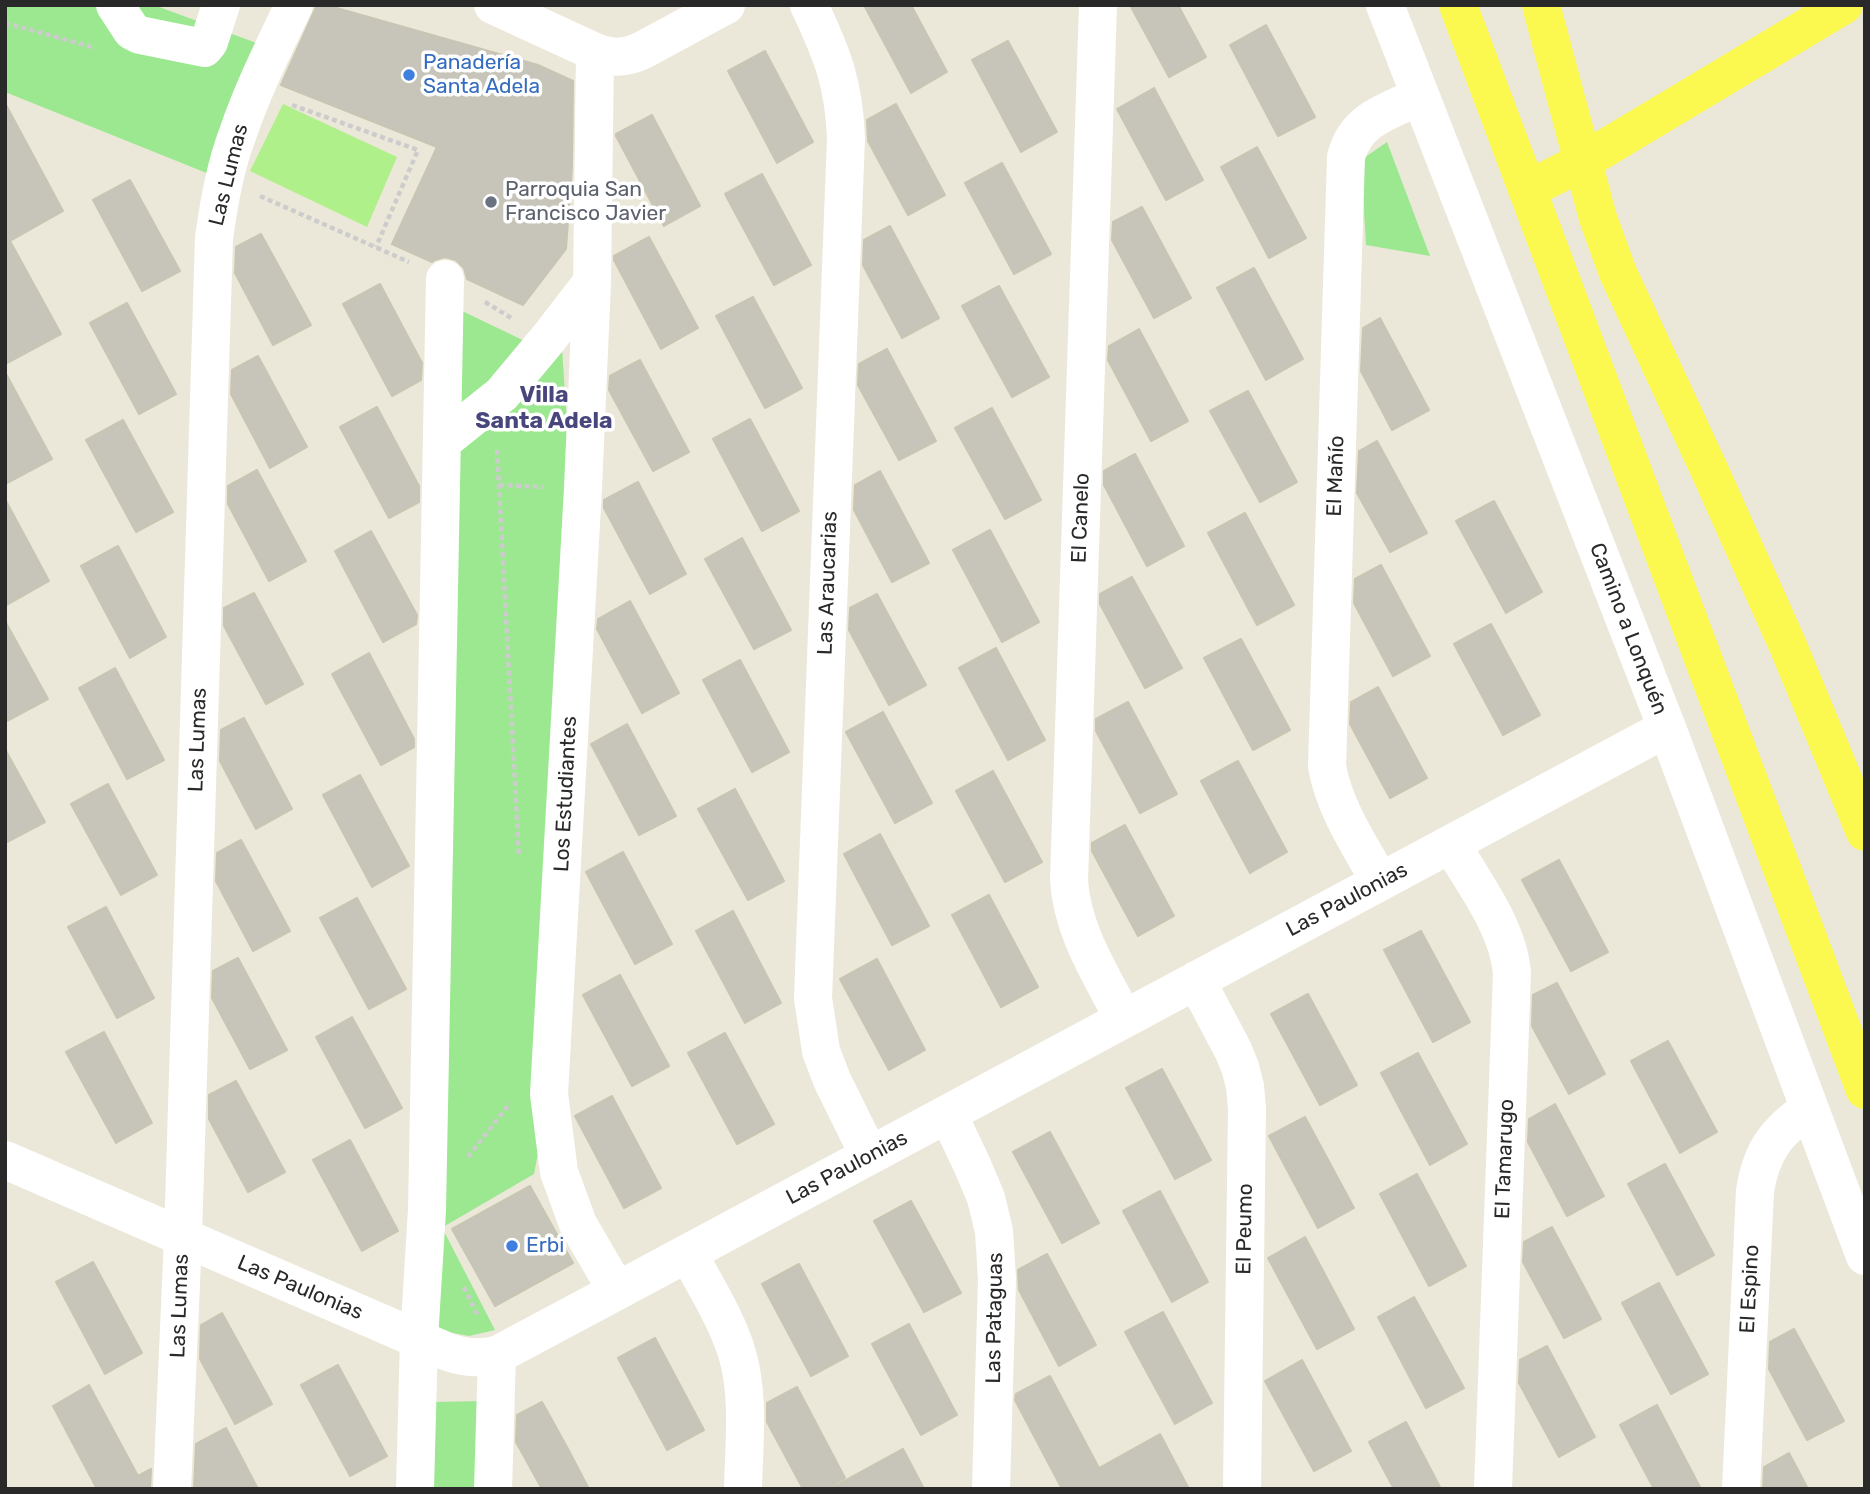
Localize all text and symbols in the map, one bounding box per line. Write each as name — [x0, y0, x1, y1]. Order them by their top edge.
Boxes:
place label: Panadería Santa Adela — [423, 50, 540, 100]
marker: Panadería Santa Adela — [401, 67, 417, 83]
street label: Las Lumas — [204, 121, 254, 229]
place label: Parroquia San Francisco Javier — [505, 177, 666, 227]
marker: Parroquia San Francisco Javier — [483, 194, 499, 210]
district label: Villa Santa Adela — [475, 381, 613, 435]
street label: El Mañío — [1322, 435, 1350, 517]
street label: El Canelo — [1067, 472, 1095, 564]
street label: Las Araucarias — [813, 511, 843, 655]
street label: Camino a Lonquén — [1584, 540, 1672, 718]
street label: Las Lumas — [184, 687, 212, 793]
street label: Los Estudiantes — [549, 715, 583, 873]
street label: Las Paulonias — [1282, 857, 1412, 943]
street label: El Tamarugo — [1490, 1098, 1520, 1220]
street label: Las Paulonias — [782, 1125, 912, 1211]
street label: El Peumo — [1232, 1183, 1258, 1275]
place label: Erbi — [526, 1233, 564, 1259]
marker: Erbi — [504, 1238, 520, 1254]
street label: El Espino — [1735, 1244, 1765, 1334]
street label: Las Paulonias — [233, 1250, 367, 1326]
street label: Las Pataguas — [981, 1252, 1009, 1384]
street label: Las Lumas — [166, 1253, 194, 1359]

